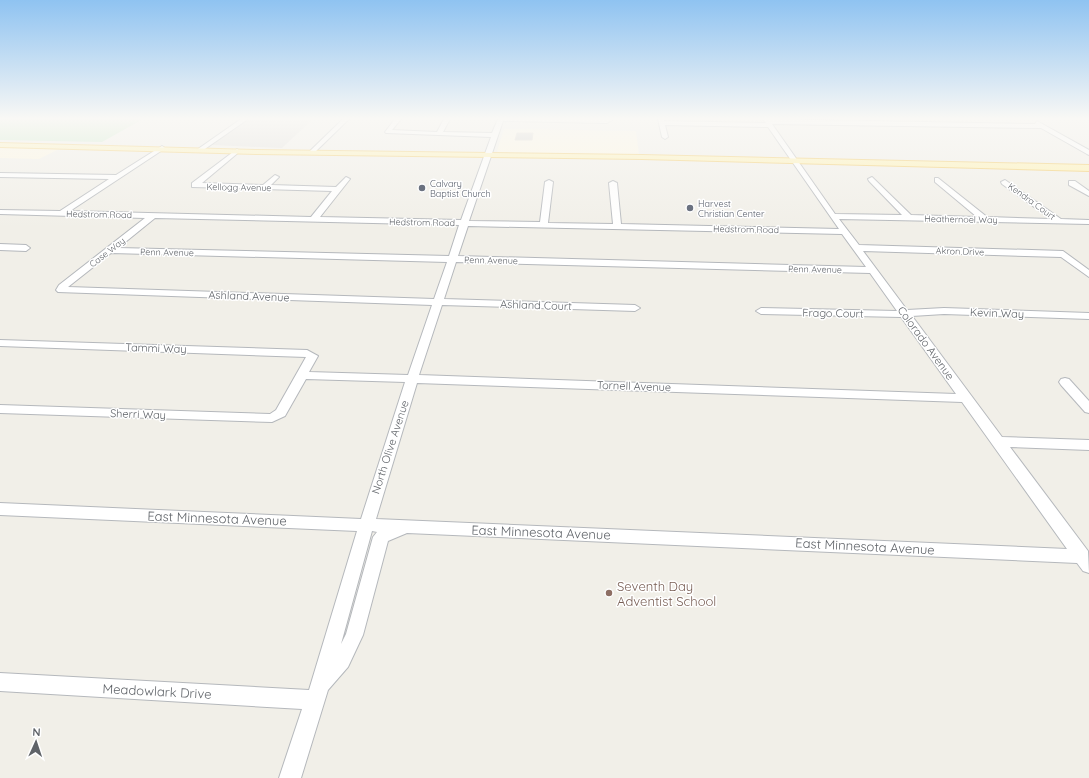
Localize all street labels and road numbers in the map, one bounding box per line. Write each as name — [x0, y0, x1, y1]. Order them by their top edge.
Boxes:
street label: Kendra Court — [1006, 180, 1058, 222]
street label: Kellogg Avenue — [206, 181, 272, 193]
street label: Hedstrom Road — [66, 208, 132, 220]
street label: Heathernoel Way — [924, 213, 998, 225]
street label: Hedstrom Road — [389, 216, 455, 228]
street label: Hedstrom Road — [713, 223, 779, 235]
street label: Case Way — [87, 235, 127, 269]
street label: Akron Drive — [935, 245, 985, 257]
street label: Penn Avenue — [140, 246, 194, 258]
street label: Penn Avenue — [464, 254, 518, 266]
street label: Penn Avenue — [788, 263, 842, 275]
street label: Ashland Avenue — [208, 288, 290, 304]
street label: Ashland Court — [500, 297, 572, 313]
street label: Colorado Avenue — [895, 303, 957, 383]
street label: Frago Court — [802, 305, 864, 321]
street label: Kevin Way — [970, 305, 1024, 321]
street label: Tammi Way — [125, 340, 187, 356]
street label: Tornell Avenue — [597, 378, 671, 394]
street label: North Olive Avenue — [368, 398, 412, 496]
street label: Sherri Way — [110, 406, 166, 422]
street label: East Minnesota Avenue — [147, 508, 287, 528]
street label: East Minnesota Avenue — [471, 522, 611, 542]
street label: East Minnesota Avenue — [795, 534, 935, 558]
street label: Meadowlark Drive — [102, 680, 212, 702]

